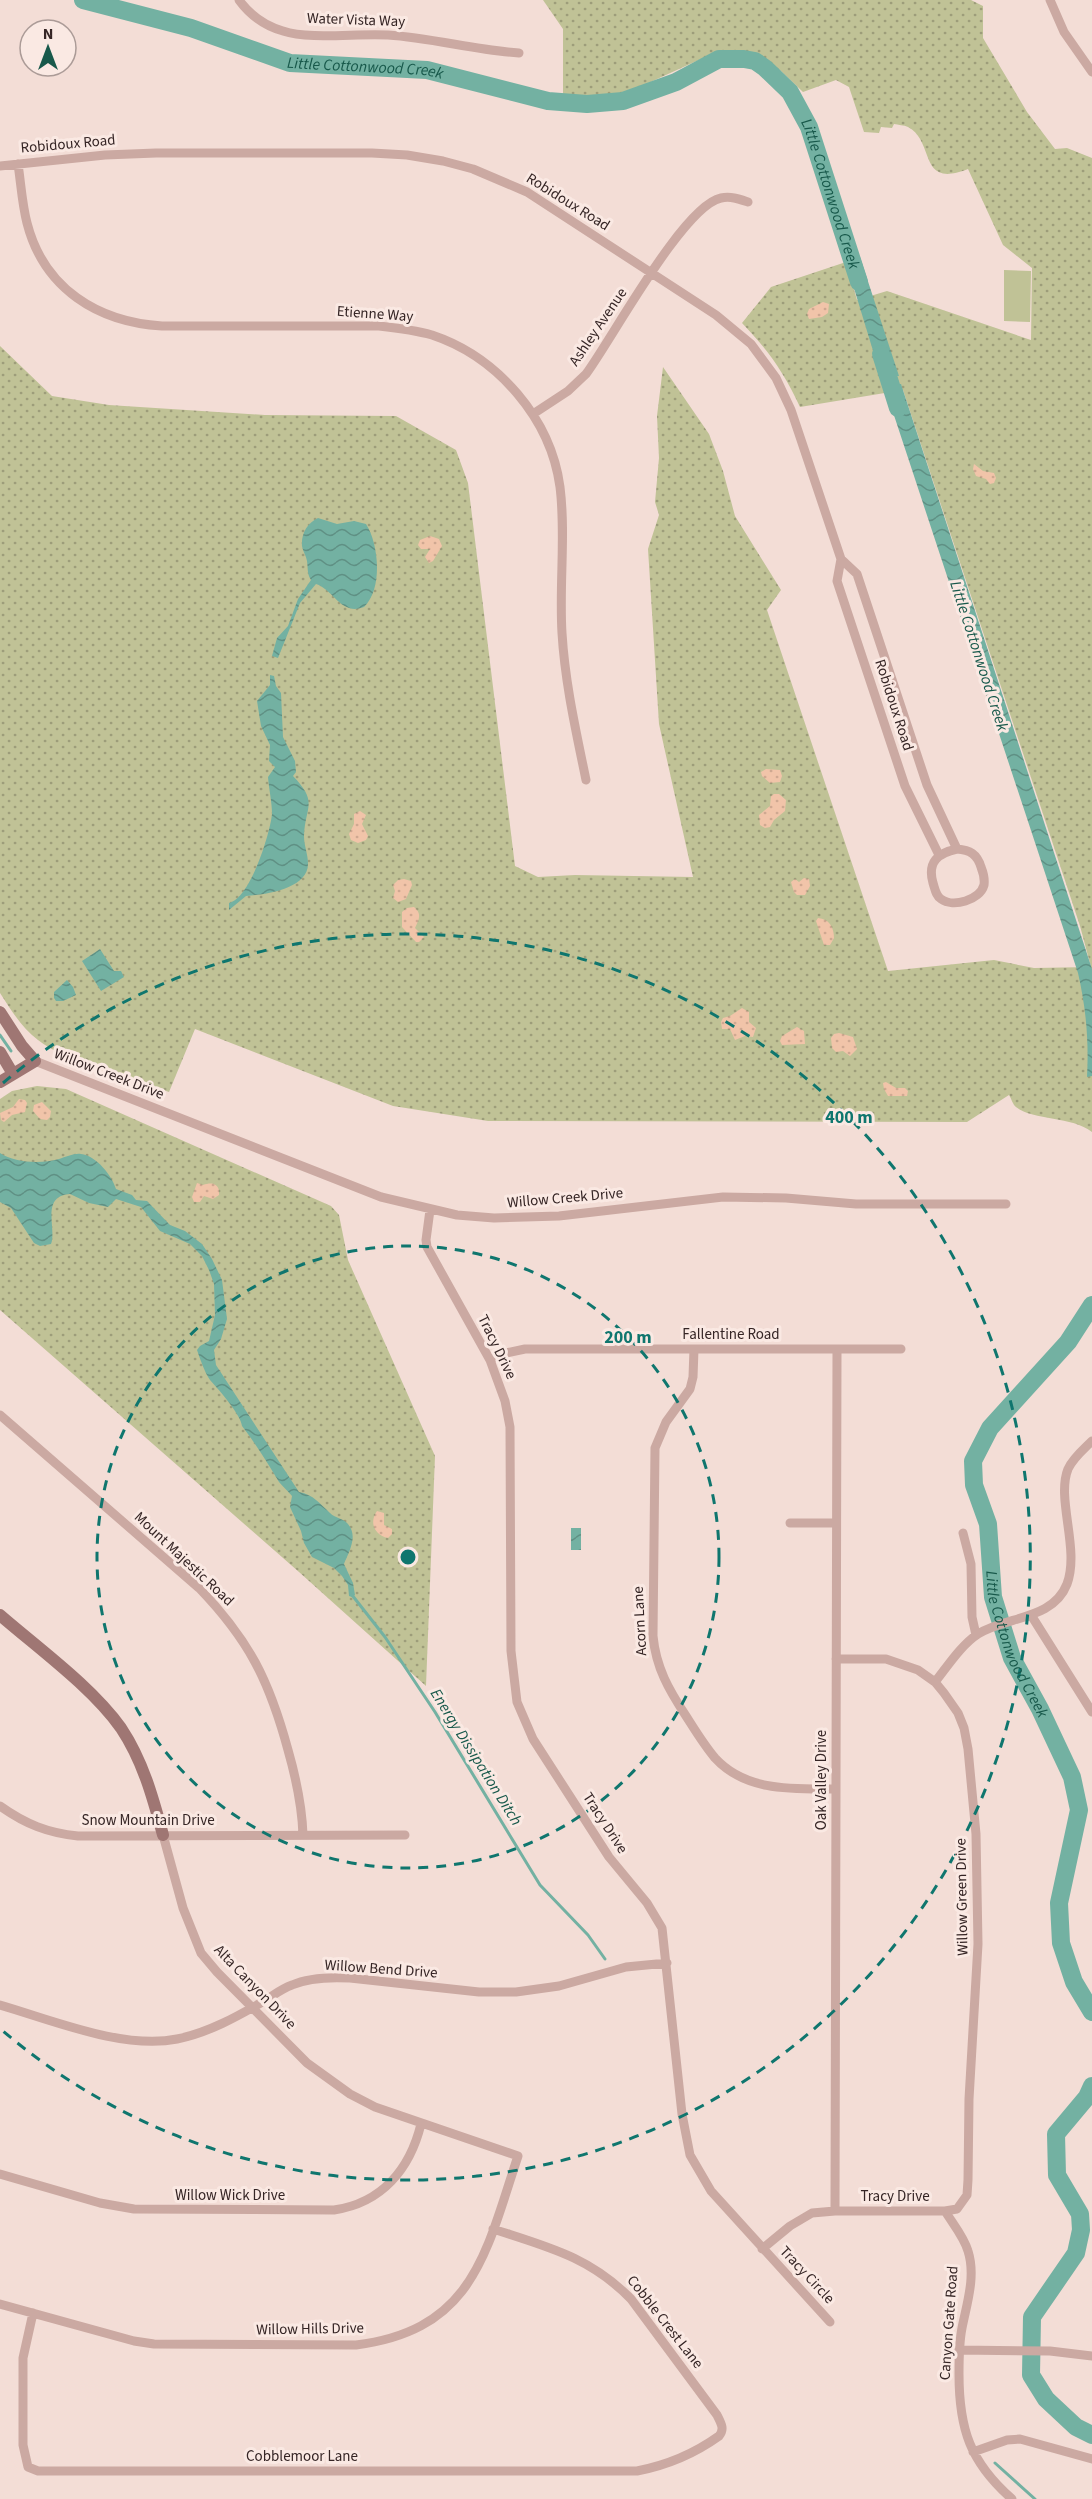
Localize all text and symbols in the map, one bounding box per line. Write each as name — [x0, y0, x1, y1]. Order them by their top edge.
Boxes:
street label: Water Vista Way — [307, 8, 405, 32]
north arrow — [18, 18, 78, 78]
text: N — [43, 23, 53, 45]
water label: Little Cottonwood Creek — [286, 52, 446, 85]
water label: Little Cottonwood Creek — [795, 114, 865, 272]
street label: Robidoux Road — [20, 129, 116, 159]
street label: Robidoux Road — [522, 168, 614, 236]
street label: Ashley Avenue — [564, 284, 632, 370]
street label: Etienne Way — [336, 301, 414, 327]
water label: Little Cottonwood Creek — [944, 578, 1014, 734]
street label: Robidoux Road — [869, 657, 919, 753]
street label: Willow Creek Drive — [51, 1043, 167, 1105]
text: 400 m — [825, 1105, 873, 1130]
street label: Willow Creek Drive — [506, 1182, 624, 1214]
street label: Tracy Drive — [472, 1311, 522, 1383]
street label: Fallentine Road — [682, 1324, 780, 1345]
text: 200 m — [604, 1325, 652, 1350]
street label: Mount Majestic Road — [129, 1507, 239, 1611]
centre of rings — [398, 1547, 418, 1567]
water label: Little Cottonwood Creek — [980, 1570, 1054, 1722]
street label: Acorn Lane — [628, 1586, 652, 1656]
water label: Energy Dissipation Ditch — [425, 1684, 527, 1830]
street label: Oak Valley Drive — [811, 1730, 832, 1830]
street label: Tracy Drive — [577, 1788, 633, 1858]
street label: Snow Mountain Drive — [81, 1810, 215, 1831]
street label: Willow Green Drive — [950, 1838, 974, 1956]
street label: Alta Canyon Drive — [209, 1940, 301, 2034]
street label: Willow Bend Drive — [324, 1955, 438, 1983]
street label: Willow Wick Drive — [175, 2185, 285, 2206]
street label: Tracy Drive — [860, 2186, 930, 2207]
street label: Tracy Circle — [775, 2241, 839, 2309]
street label: Canyon Gate Road — [935, 2265, 963, 2381]
street label: Cobble Crest Lane — [622, 2271, 708, 2373]
street label: Willow Hills Drive — [256, 2318, 364, 2340]
street label: Cobblemoor Lane — [246, 2446, 358, 2467]

